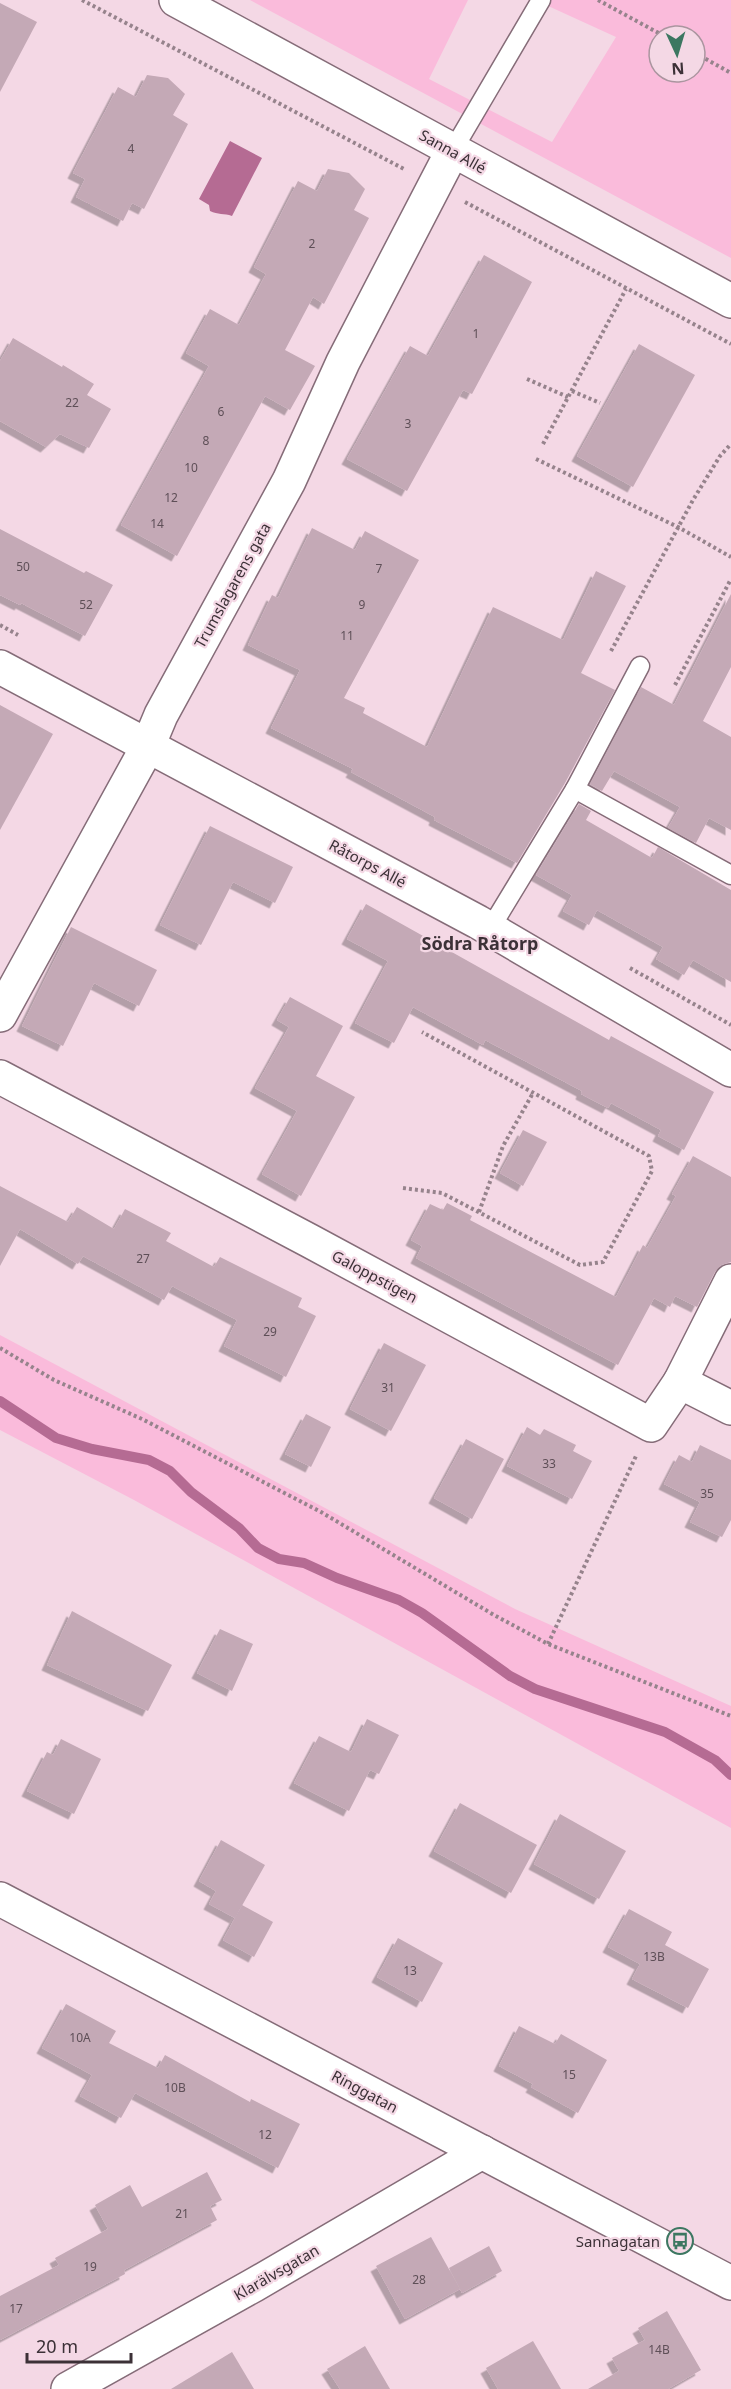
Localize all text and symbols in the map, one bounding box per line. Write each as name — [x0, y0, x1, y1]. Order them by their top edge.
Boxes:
north arrow — [647, 24, 707, 84]
text: N — [671, 58, 685, 80]
street label: Sanna Allé — [416, 124, 490, 178]
house number: 4 — [128, 140, 135, 157]
house number: 2 — [309, 235, 316, 252]
house number: 1 — [473, 325, 479, 342]
house number: 22 — [65, 394, 79, 411]
house number: 6 — [218, 403, 225, 420]
house number: 3 — [405, 415, 412, 432]
house number: 8 — [203, 432, 210, 449]
house number: 10 — [184, 459, 198, 476]
house number: 12 — [164, 489, 178, 506]
house number: 14 — [150, 515, 164, 532]
street label: Trumslagarens gata — [189, 519, 275, 651]
house number: 50 — [16, 558, 30, 575]
house number: 7 — [376, 560, 383, 577]
house number: 52 — [79, 596, 93, 613]
house number: 9 — [359, 596, 366, 613]
house number: 11 — [340, 627, 354, 644]
street label: Råtorps Allé — [326, 834, 410, 892]
district label: Södra Råtorp — [422, 931, 538, 955]
street label: Galoppstigen — [329, 1245, 421, 1307]
house number: 27 — [136, 1250, 150, 1267]
house number: 29 — [263, 1323, 277, 1340]
house number: 31 — [381, 1379, 395, 1396]
house number: 33 — [542, 1455, 556, 1472]
house number: 35 — [700, 1485, 714, 1502]
house number: 13B — [643, 1948, 665, 1965]
house number: 13 — [403, 1962, 417, 1979]
house number: 10A — [69, 2029, 91, 2046]
street label: Ringgatan — [328, 2065, 402, 2117]
house number: 15 — [562, 2066, 576, 2083]
house number: 10B — [164, 2079, 186, 2096]
house number: 12 — [258, 2126, 272, 2143]
house number: 21 — [175, 2205, 189, 2222]
bus stop icon: Sannagatan — [665, 2226, 695, 2256]
place label: Sannagatan — [576, 2231, 660, 2251]
street label: Klarälvsgatan — [230, 2240, 322, 2304]
house number: 19 — [83, 2258, 97, 2275]
house number: 28 — [412, 2271, 426, 2288]
house number: 17 — [9, 2300, 23, 2317]
scale bar — [27, 2326, 130, 2364]
text: 20 m — [36, 2334, 78, 2358]
house number: 14B — [648, 2341, 670, 2358]

